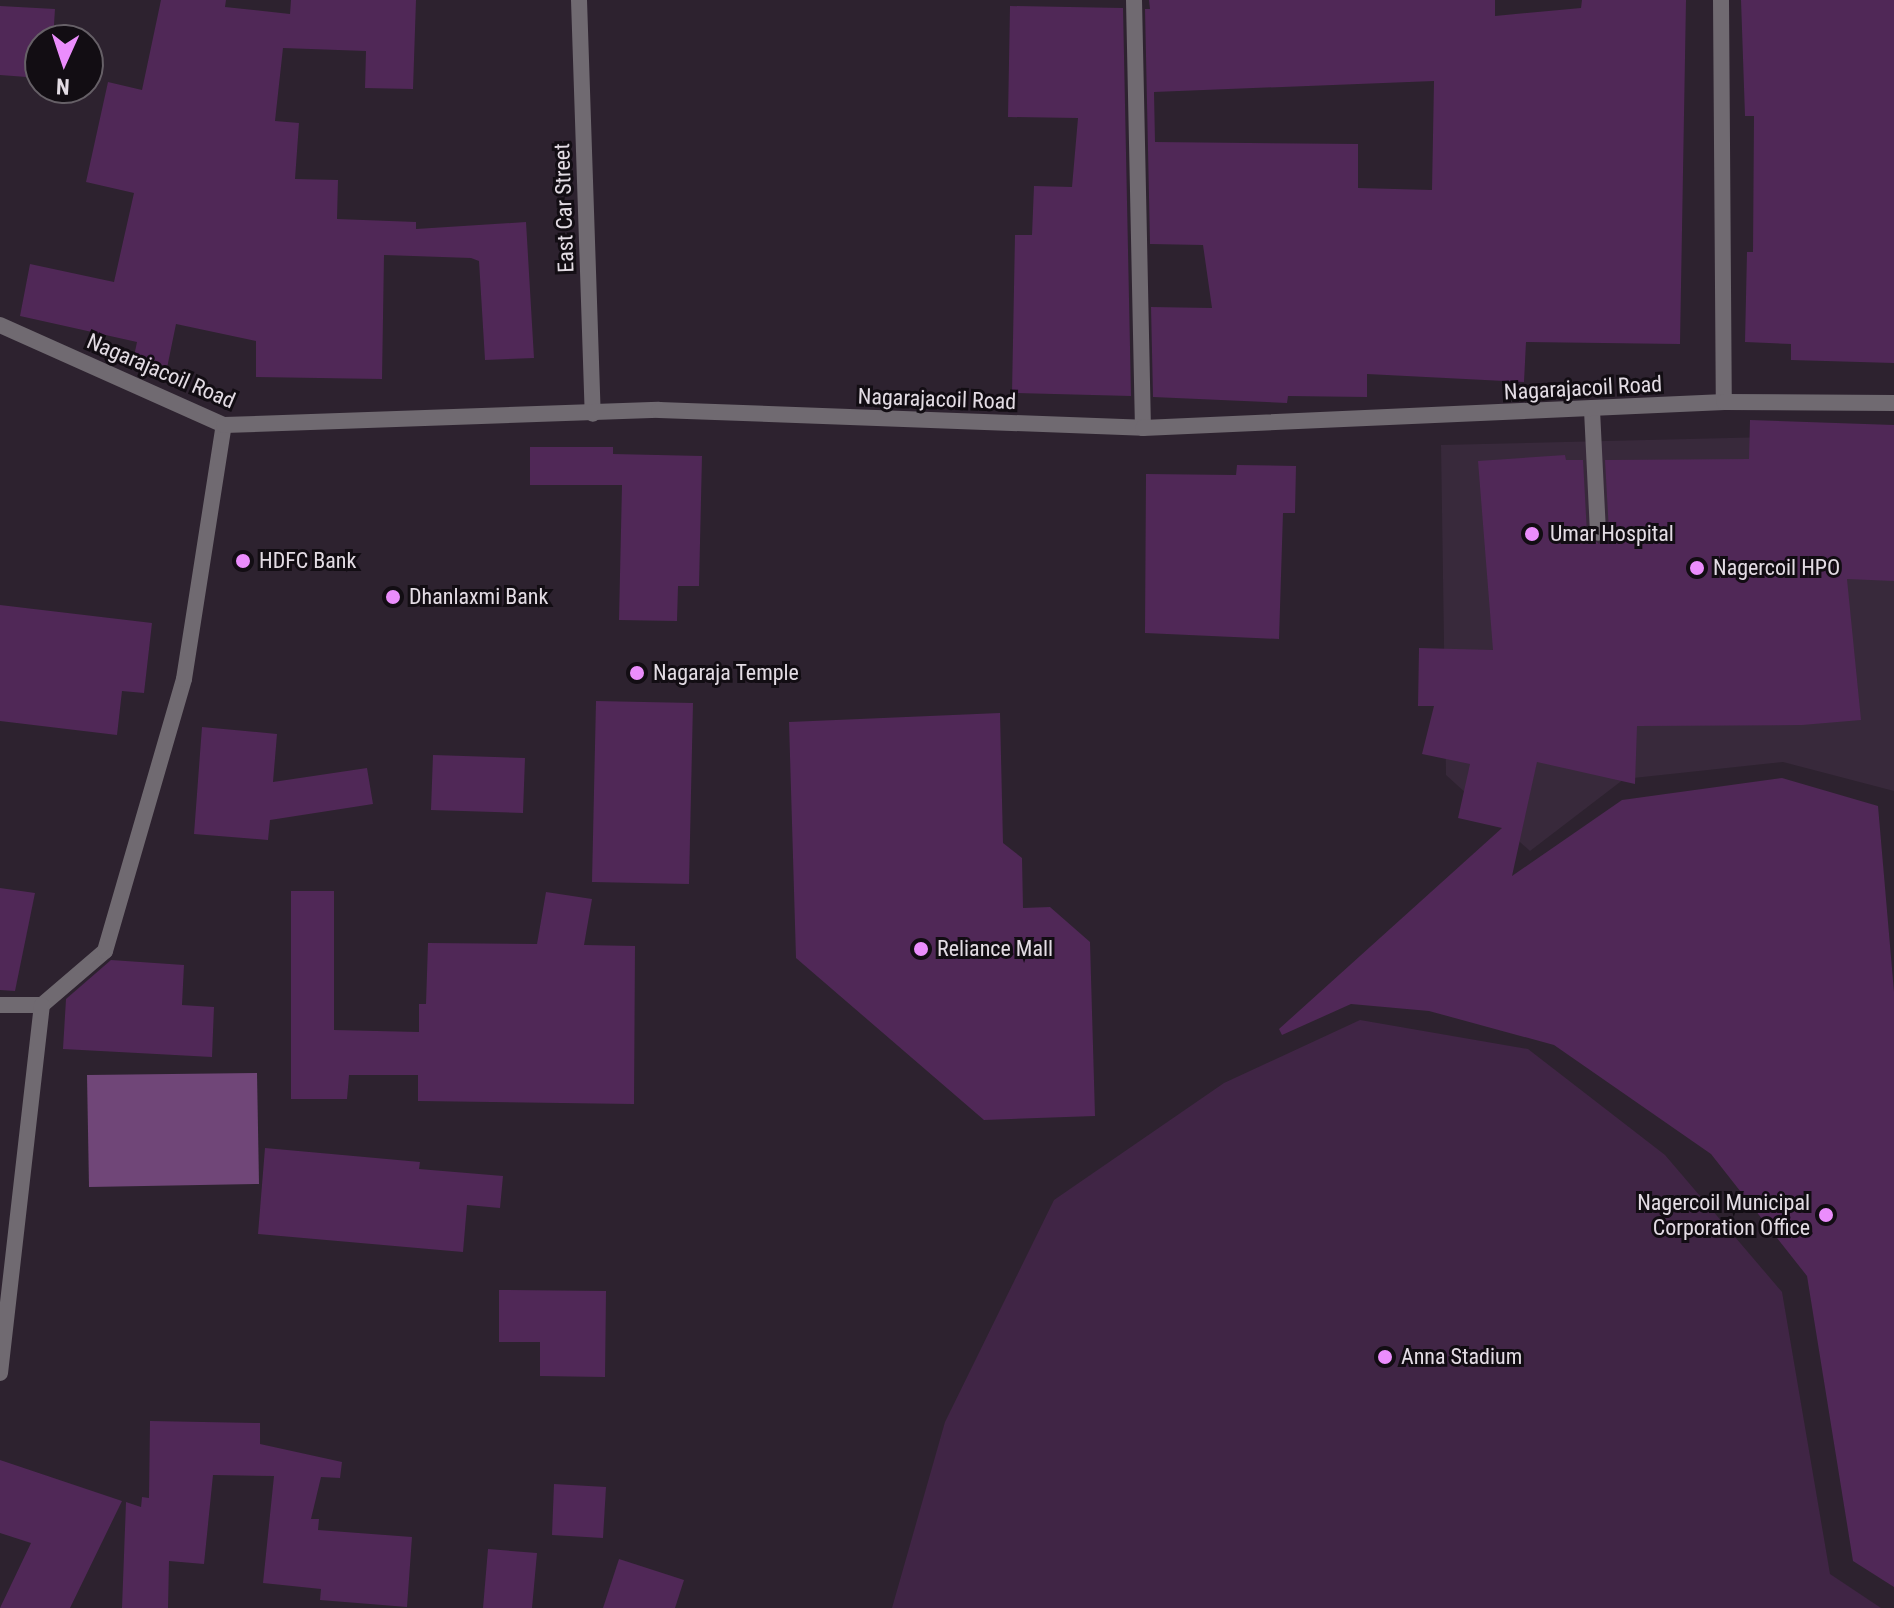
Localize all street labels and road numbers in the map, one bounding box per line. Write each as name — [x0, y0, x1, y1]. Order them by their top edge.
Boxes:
street label: East Car Street — [549, 143, 579, 273]
street label: Nagarajacoil Road — [83, 328, 239, 414]
street label: Nagarajacoil Road — [1503, 371, 1663, 405]
street label: Nagarajacoil Road — [857, 383, 1017, 415]

